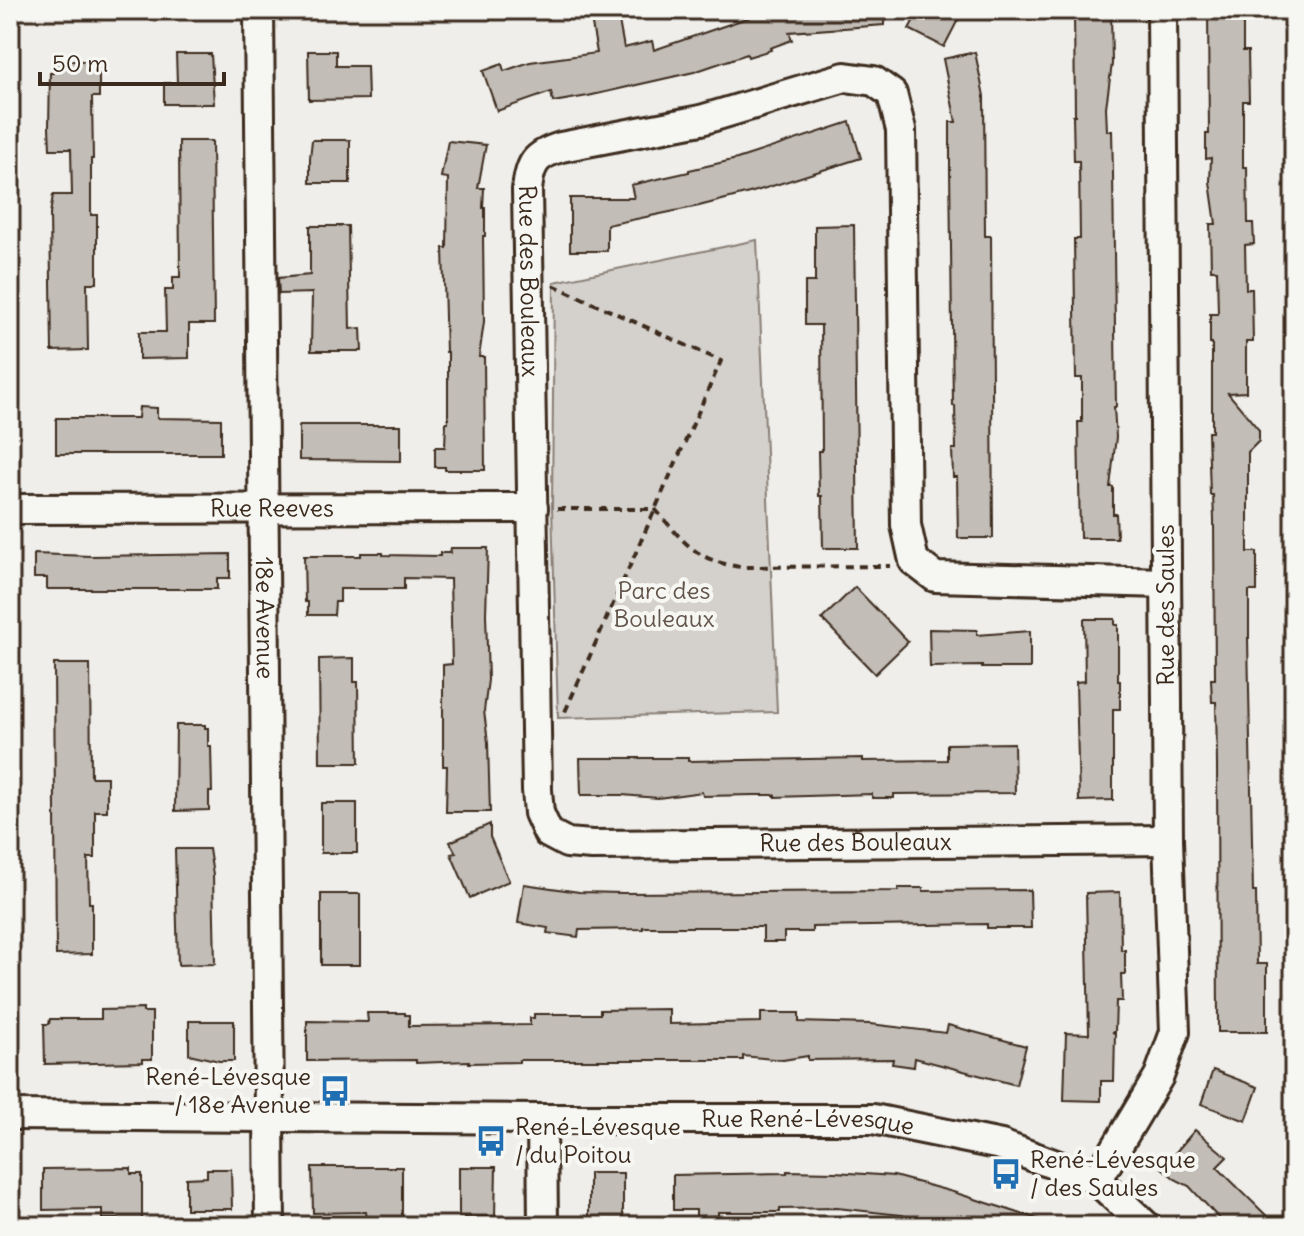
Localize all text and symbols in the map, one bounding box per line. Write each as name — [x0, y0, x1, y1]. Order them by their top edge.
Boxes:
scale bar — [40, 36, 224, 86]
text: 50 m — [52, 48, 108, 78]
street label: Rue des Bouleaux — [513, 185, 546, 378]
street label: Rue Reeves — [210, 492, 334, 523]
street label: Rue des Saules — [1150, 524, 1180, 686]
street label: 18e Avenue — [250, 557, 281, 679]
park label: Parc des Bouleaux — [614, 575, 715, 633]
street label: Rue des Bouleaux — [759, 826, 952, 858]
place label: René-Lévesque / 18e Avenue — [145, 1061, 311, 1119]
bus stop icon: René-Lévesque / 18e Avenue — [318, 1074, 352, 1108]
street label: Rue René-Lévesque — [701, 1103, 917, 1141]
place label: René-Lévesque / du Poitou — [515, 1111, 681, 1169]
bus stop icon: René-Lévesque / du Poitou — [474, 1124, 508, 1158]
place label: René-Lévesque / des Saules — [1030, 1144, 1196, 1202]
bus stop icon: René-Lévesque / des Saules — [989, 1157, 1023, 1191]

